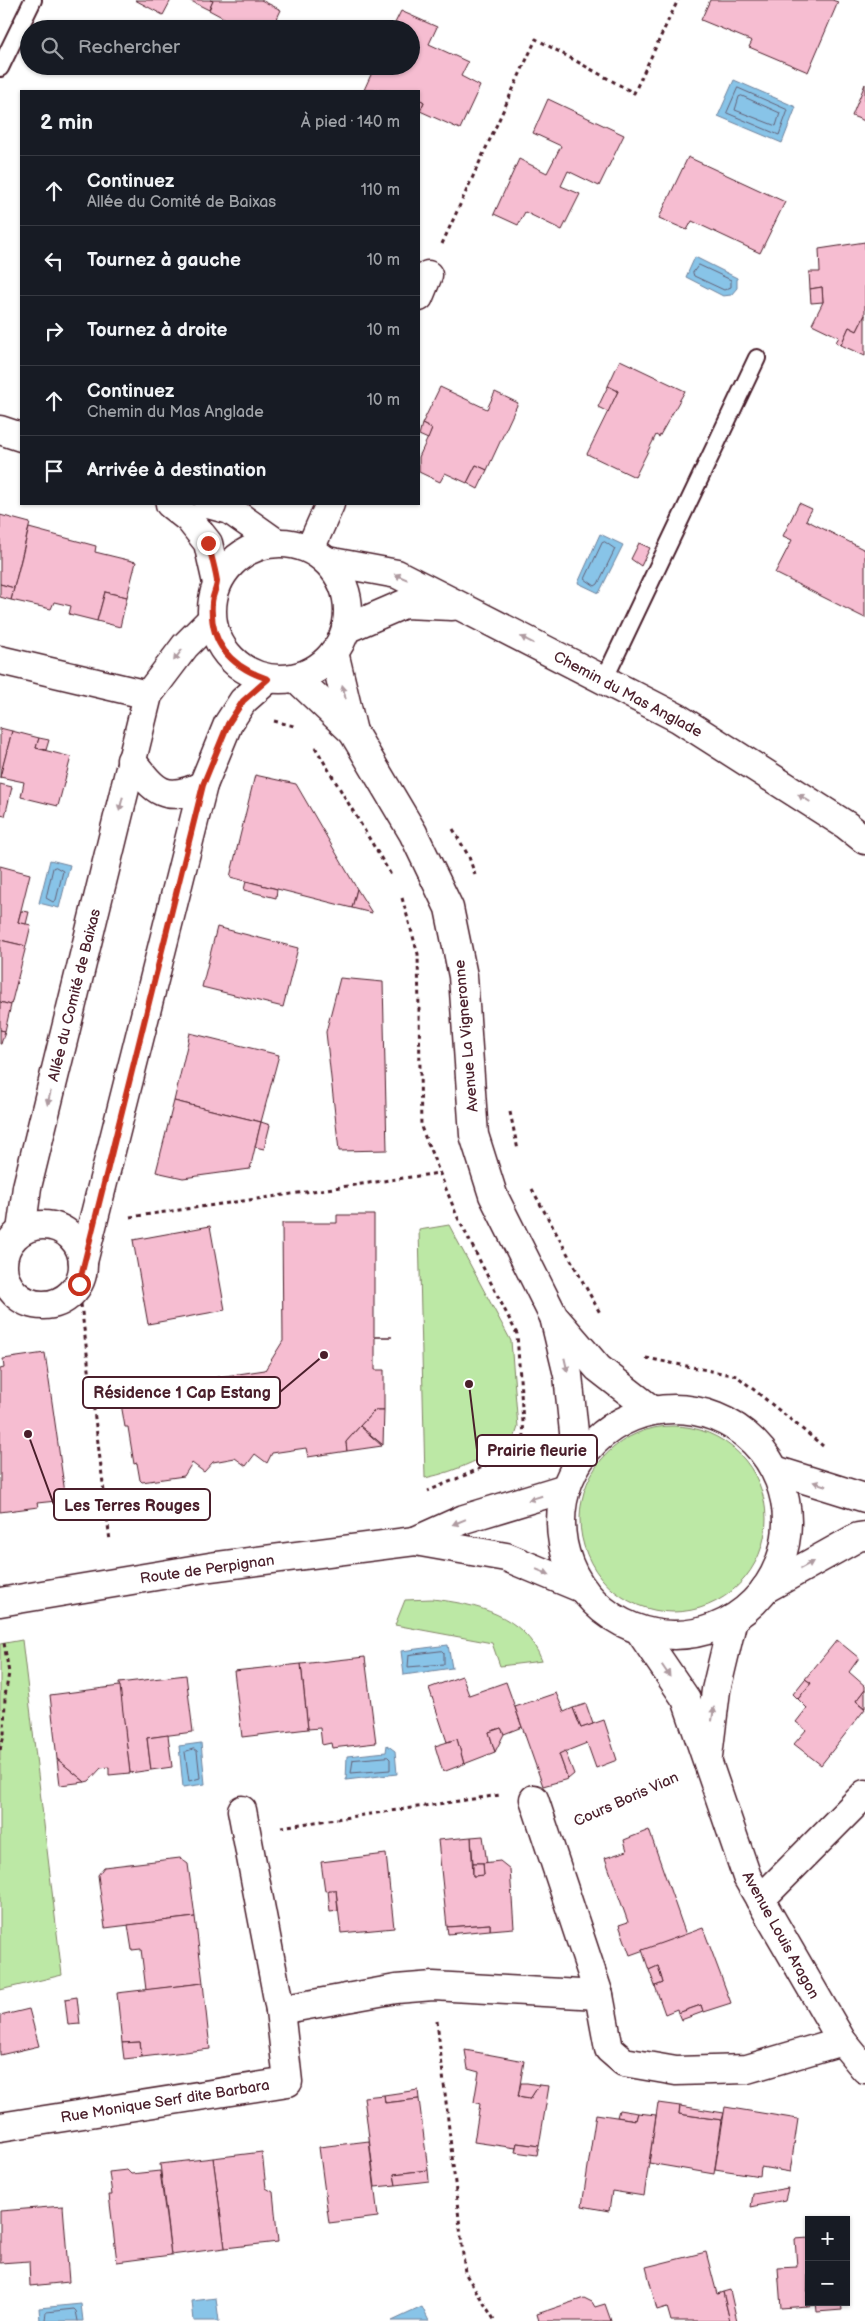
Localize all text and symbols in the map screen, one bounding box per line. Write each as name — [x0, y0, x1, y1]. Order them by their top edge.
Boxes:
search box — [20, 20, 420, 75]
icon: search — [38, 34, 66, 62]
text: Rechercher — [78, 36, 180, 59]
text: 2 min — [40, 110, 93, 135]
text: À pied · 140 m — [301, 113, 400, 132]
text: Continuez — [87, 170, 174, 193]
icon: ahead — [40, 177, 68, 205]
text: 110 m — [361, 181, 400, 200]
text: Allée du Comité de Baixas — [87, 193, 276, 212]
icon: left — [40, 247, 68, 275]
text: Tournez à gauche — [87, 249, 241, 272]
text: 10 m — [367, 251, 400, 270]
icon: right — [40, 317, 68, 345]
text: Tournez à droite — [87, 319, 228, 342]
text: 10 m — [367, 321, 400, 340]
text: Continuez — [87, 380, 174, 403]
icon: ahead — [40, 387, 68, 415]
text: 10 m — [367, 391, 400, 410]
text: Chemin du Mas Anglade — [87, 403, 264, 422]
icon: arrive — [40, 457, 68, 485]
text: Arrivée à destination — [87, 459, 266, 482]
route end — [197, 532, 220, 555]
one-way arrow — [394, 572, 408, 580]
one-way arrow — [519, 636, 534, 644]
street label: Chemin du Mas Anglade — [550, 647, 705, 742]
one-way arrow — [173, 648, 183, 662]
one-way arrow — [340, 684, 348, 699]
one-way arrow — [798, 794, 811, 803]
one-way arrow — [117, 797, 125, 812]
street label: Allée du Comité de Baixas — [44, 906, 105, 1083]
street label: Avenue La Vigneronne — [450, 959, 483, 1113]
one-way arrow — [45, 1091, 53, 1106]
route start — [68, 1273, 91, 1296]
one-way arrow — [562, 1357, 570, 1372]
callout: Résidence 1 Cap Estang — [83, 1377, 280, 1408]
text: Résidence 1 Cap Estang — [93, 1384, 271, 1403]
callout: Prairie fleurie — [477, 1435, 597, 1466]
text: Prairie fleurie — [487, 1442, 587, 1461]
one-way arrow — [812, 1480, 827, 1488]
callout: Les Terres Rouges — [54, 1489, 210, 1520]
one-way arrow — [528, 1494, 543, 1502]
text: Les Terres Rouges — [64, 1497, 200, 1516]
one-way arrow — [452, 1518, 466, 1526]
street label: Route de Perpignan — [139, 1551, 275, 1588]
one-way arrow — [801, 1561, 814, 1570]
one-way arrow — [536, 1569, 550, 1577]
one-way arrow — [661, 1664, 671, 1677]
one-way arrow — [709, 1706, 717, 1722]
street label: Cours Boris Vian — [571, 1768, 682, 1831]
street label: Avenue Louis Aragon — [738, 1868, 823, 2002]
street label: Rue Monique Serf dite Barbara — [59, 2076, 271, 2127]
map controls — [805, 2216, 850, 2306]
button: + — [805, 2216, 850, 2261]
button: − — [805, 2261, 850, 2306]

